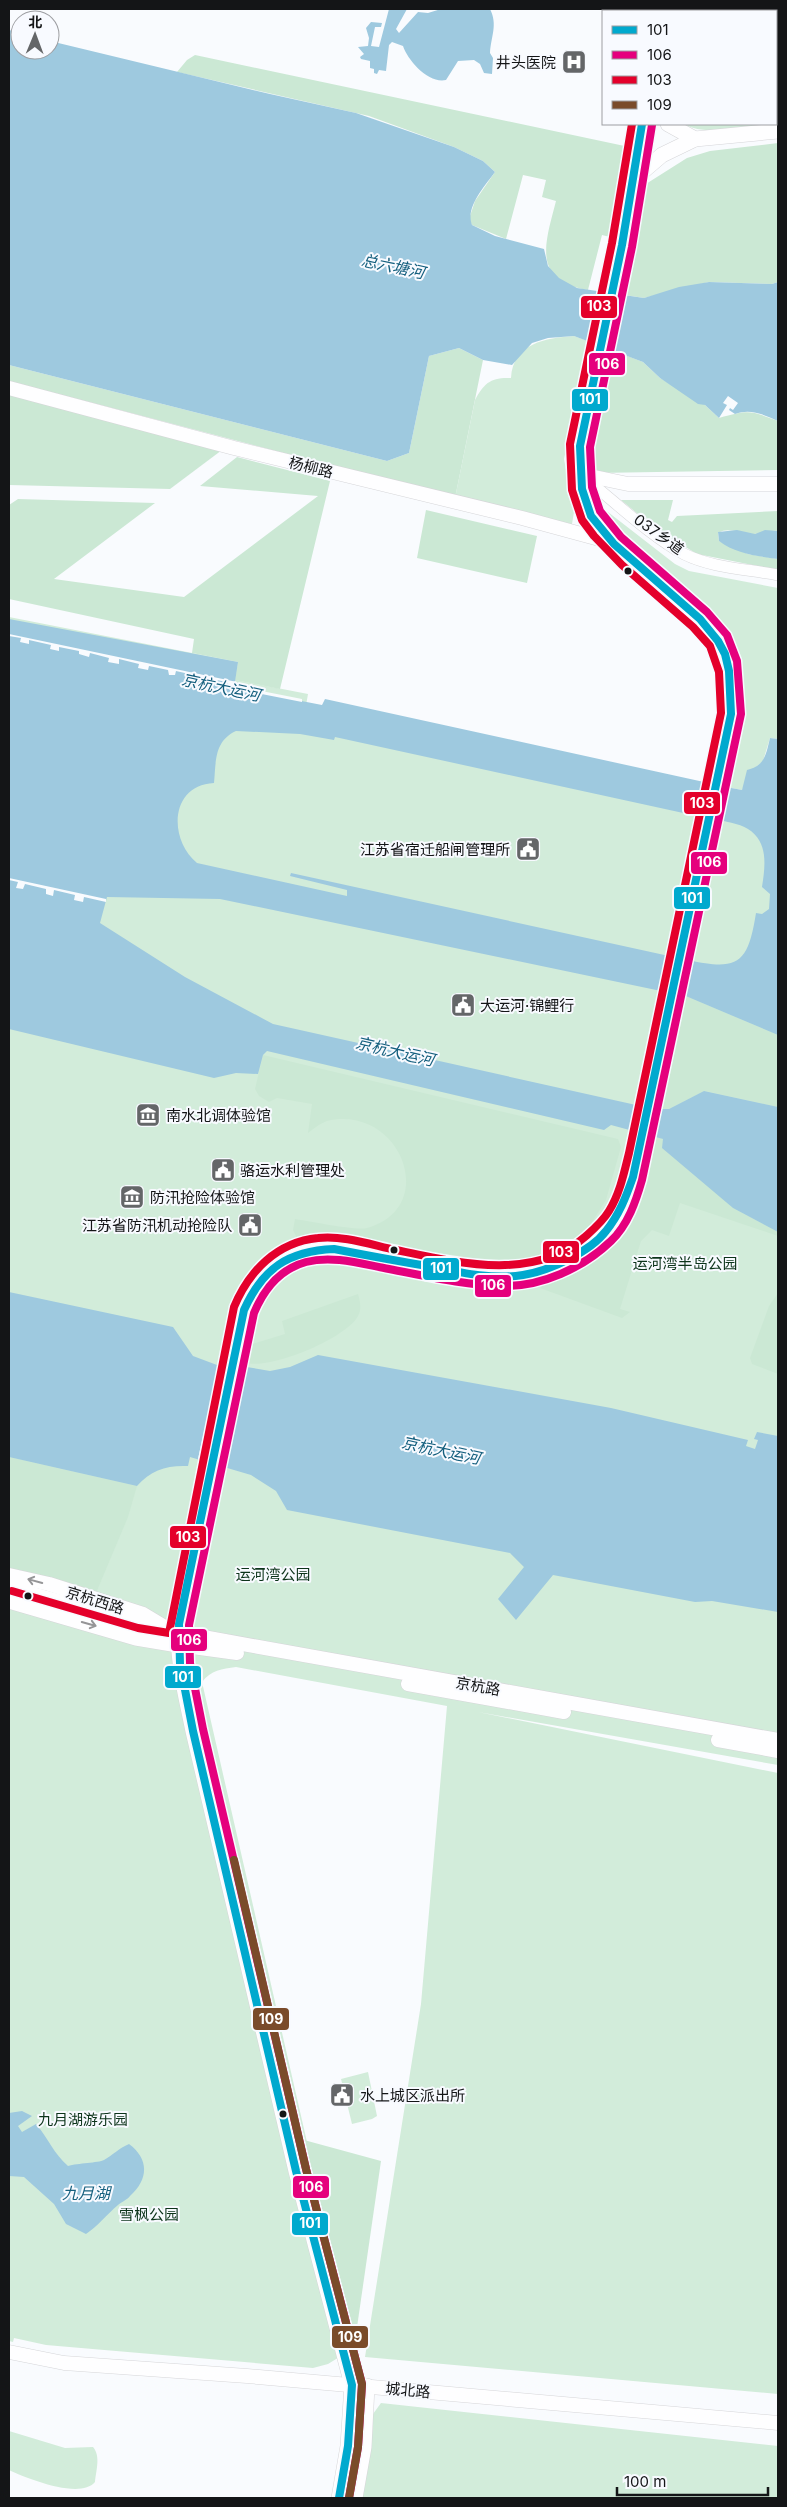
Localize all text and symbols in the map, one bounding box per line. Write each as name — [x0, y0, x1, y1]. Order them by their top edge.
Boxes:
north arrow — [10, 10, 60, 60]
legend — [602, 10, 777, 125]
text: 北 — [28, 13, 42, 30]
text: 101 — [647, 20, 669, 39]
text: 106 — [647, 45, 672, 64]
hospital icon: 井头医院 — [561, 49, 587, 75]
place label: 井头医院 — [496, 53, 556, 72]
text: 103 — [647, 70, 672, 89]
text: 109 — [647, 95, 672, 114]
water label: 总六塘河 — [360, 250, 429, 283]
line badge: 103 — [580, 295, 618, 319]
text: 103 — [587, 297, 611, 314]
line badge: 106 — [588, 352, 626, 376]
text: 106 — [595, 355, 619, 372]
line badge: 101 — [571, 388, 609, 412]
text: 101 — [579, 390, 601, 407]
street label: 杨柳路 — [287, 452, 335, 482]
street label: 037乡道 — [630, 509, 688, 559]
unlabelled marker — [623, 566, 633, 576]
water label: 京杭大运河 — [180, 669, 265, 706]
line badge: 103 — [683, 791, 721, 815]
text: 103 — [690, 794, 714, 811]
public building icon: 江苏省宿迁船闸管理所 — [515, 836, 541, 862]
place label: 江苏省宿迁船闸管理所 — [360, 840, 510, 859]
line badge: 106 — [690, 851, 728, 875]
text: 106 — [697, 853, 721, 870]
line badge: 101 — [673, 886, 711, 910]
text: 101 — [681, 889, 703, 906]
public building icon: 大运河·锦鲤行 — [450, 992, 476, 1018]
place label: 大运河·锦鲤行 — [480, 996, 574, 1015]
water label: 京杭大运河 — [354, 1032, 439, 1070]
museum icon: 南水北调体验馆 — [135, 1102, 161, 1128]
place label: 南水北调体验馆 — [166, 1106, 271, 1125]
public building icon: 骆运水利管理处 — [210, 1157, 236, 1183]
place label: 骆运水利管理处 — [240, 1161, 345, 1180]
museum icon: 防汛抢险体验馆 — [119, 1184, 145, 1210]
place label: 防汛抢险体验馆 — [150, 1188, 255, 1207]
public building icon: 江苏省防汛机动抢险队 — [237, 1212, 263, 1238]
place label: 江苏省防汛机动抢险队 — [82, 1216, 232, 1235]
line badge: 103 — [542, 1240, 580, 1264]
text: 103 — [549, 1243, 573, 1260]
unlabelled marker — [389, 1245, 399, 1255]
park label: 运河湾半岛公园 — [632, 1254, 738, 1273]
line badge: 101 — [422, 1257, 460, 1281]
text: 101 — [430, 1259, 452, 1276]
line badge: 106 — [474, 1274, 512, 1298]
text: 106 — [481, 1276, 505, 1293]
water label: 京杭大运河 — [400, 1432, 485, 1469]
line badge: 103 — [169, 1525, 207, 1549]
text: 103 — [176, 1528, 200, 1545]
park label: 运河湾公园 — [235, 1565, 311, 1584]
one-way arrow — [27, 1575, 43, 1585]
street label: 京杭西路 — [64, 1582, 126, 1618]
unlabelled marker — [23, 1591, 33, 1601]
one-way arrow — [81, 1620, 97, 1630]
line badge: 106 — [170, 1628, 208, 1652]
text: 106 — [177, 1631, 201, 1648]
line badge: 101 — [164, 1665, 202, 1689]
text: 101 — [172, 1668, 194, 1685]
street label: 京杭路 — [454, 1673, 502, 1699]
line badge: 109 — [252, 2007, 290, 2031]
text: 109 — [259, 2010, 283, 2027]
public building icon: 水上城区派出所 — [329, 2082, 355, 2108]
place label: 水上城区派出所 — [360, 2086, 465, 2105]
unlabelled marker — [278, 2109, 288, 2119]
park label: 九月湖游乐园 — [38, 2110, 128, 2129]
line badge: 106 — [292, 2175, 330, 2199]
text: 106 — [299, 2178, 323, 2195]
water label: 九月湖 — [62, 2183, 113, 2203]
park label: 雪枫公园 — [119, 2205, 179, 2224]
line badge: 101 — [291, 2212, 329, 2236]
text: 101 — [299, 2214, 321, 2231]
line badge: 109 — [331, 2325, 369, 2349]
text: 109 — [338, 2328, 362, 2345]
street label: 城北路 — [385, 2379, 431, 2401]
scale bar — [617, 2464, 768, 2496]
text: 100 m — [624, 2472, 666, 2491]

